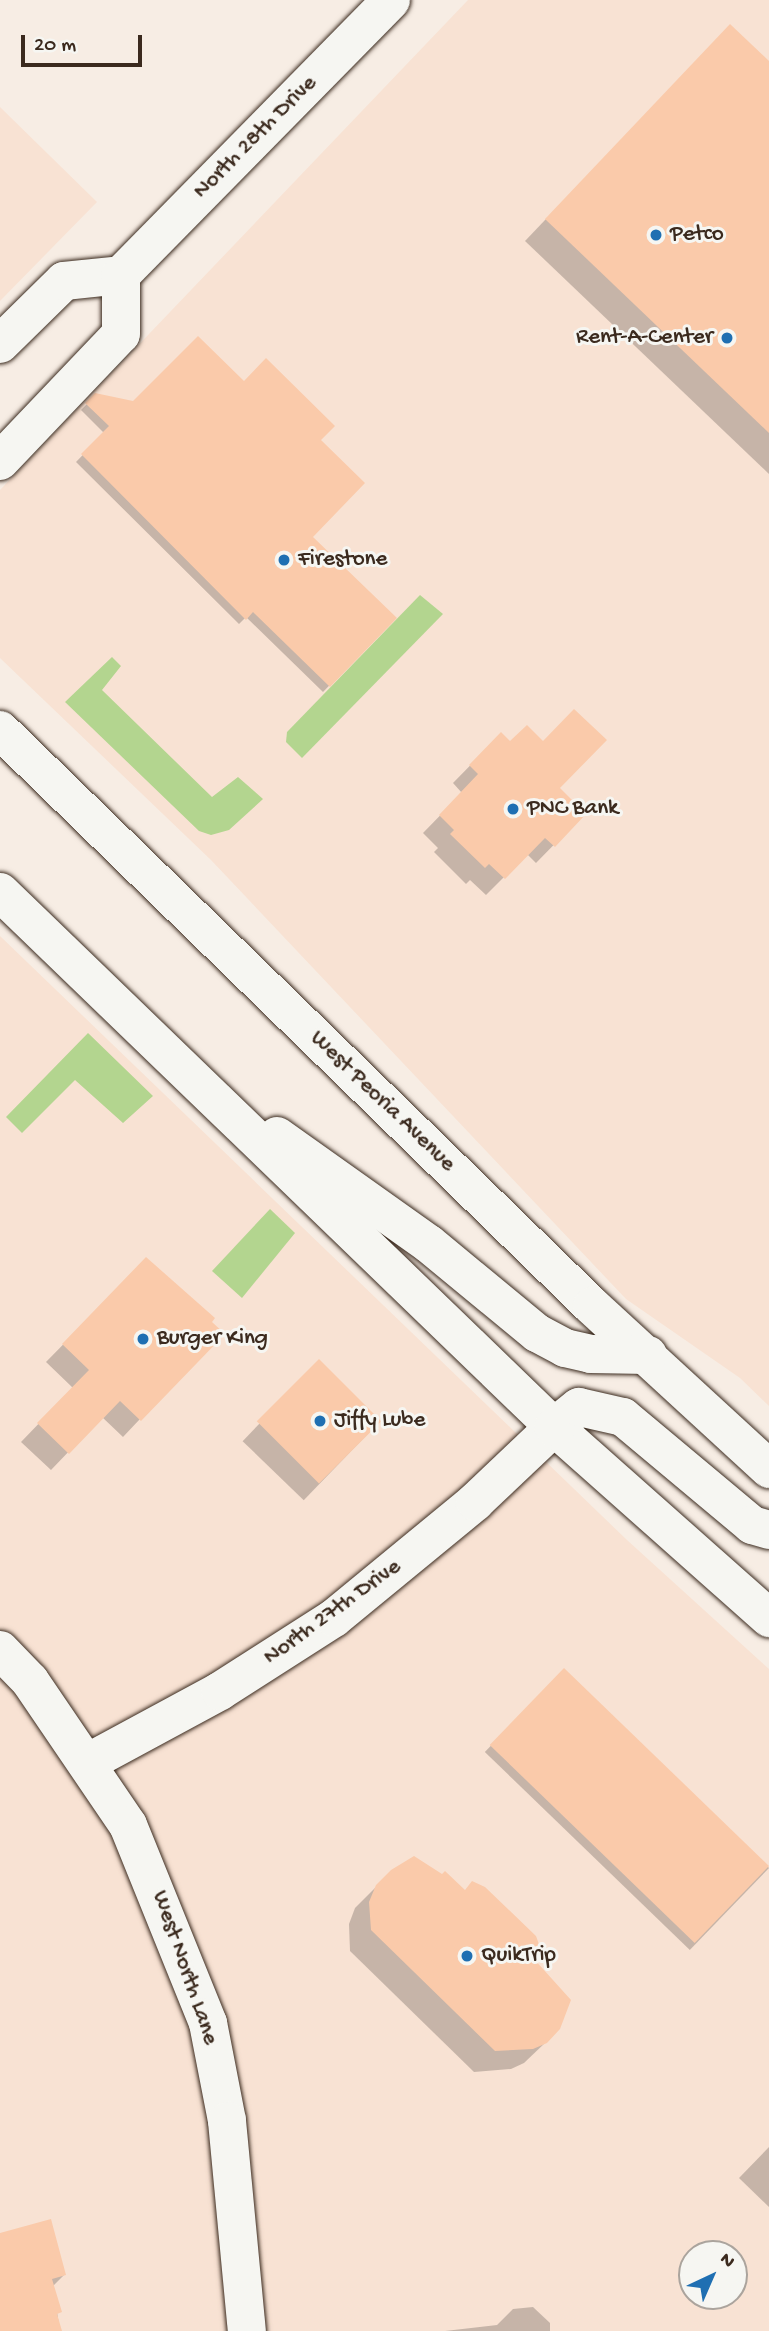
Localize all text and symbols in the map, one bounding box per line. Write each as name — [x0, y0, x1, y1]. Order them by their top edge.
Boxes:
scale bar — [24, 21, 145, 65]
text: 20 m — [34, 34, 76, 59]
street label: North 28th Drive — [188, 70, 324, 206]
place label: Petco — [670, 221, 724, 249]
marker: Petco — [648, 227, 664, 243]
place label: Rent-A-Center — [576, 324, 713, 352]
marker: Rent-A-Center — [719, 330, 735, 346]
place label: Firestone — [298, 546, 387, 574]
marker: Firestone — [276, 552, 292, 568]
place label: PNC Bank — [527, 795, 618, 823]
marker: PNC Bank — [505, 801, 521, 817]
street label: West Peoria Avenue — [303, 1025, 461, 1179]
place label: Burger King — [157, 1325, 268, 1353]
marker: Burger King — [135, 1331, 151, 1347]
place label: Jiffy Lube — [334, 1407, 425, 1435]
marker: Jiffy Lube — [312, 1413, 328, 1429]
street label: North 27th Drive — [259, 1554, 407, 1672]
street label: West North Lane — [145, 1887, 223, 2049]
place label: QuikTrip — [481, 1942, 556, 1970]
marker: QuikTrip — [459, 1948, 475, 1964]
north arrow — [678, 2240, 748, 2310]
text: N — [714, 2248, 739, 2274]

